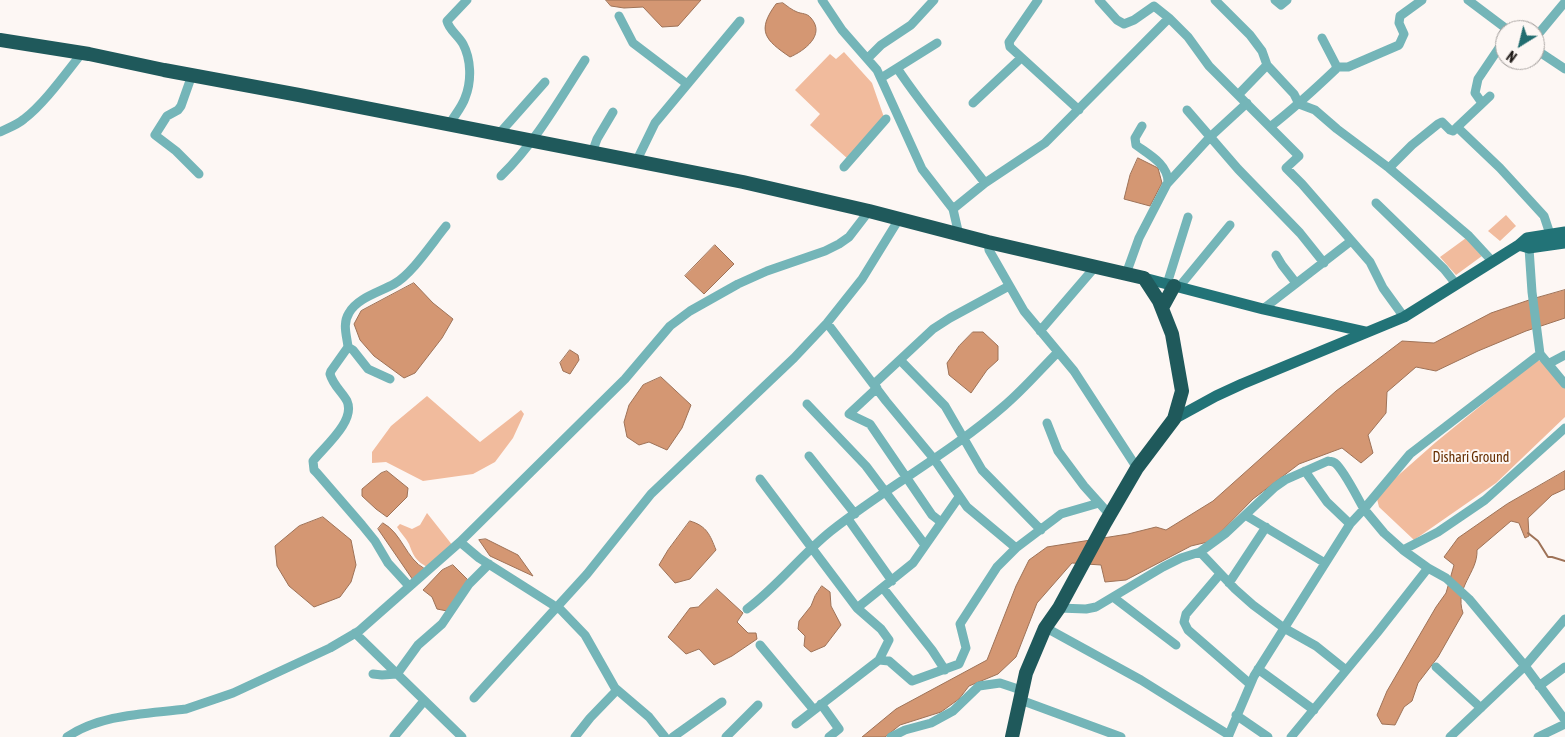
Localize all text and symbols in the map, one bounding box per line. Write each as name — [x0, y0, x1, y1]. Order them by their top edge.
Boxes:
north arrow — [1495, 20, 1545, 70]
text: N — [1504, 47, 1520, 65]
park label: Dishari Ground — [1433, 450, 1509, 466]

